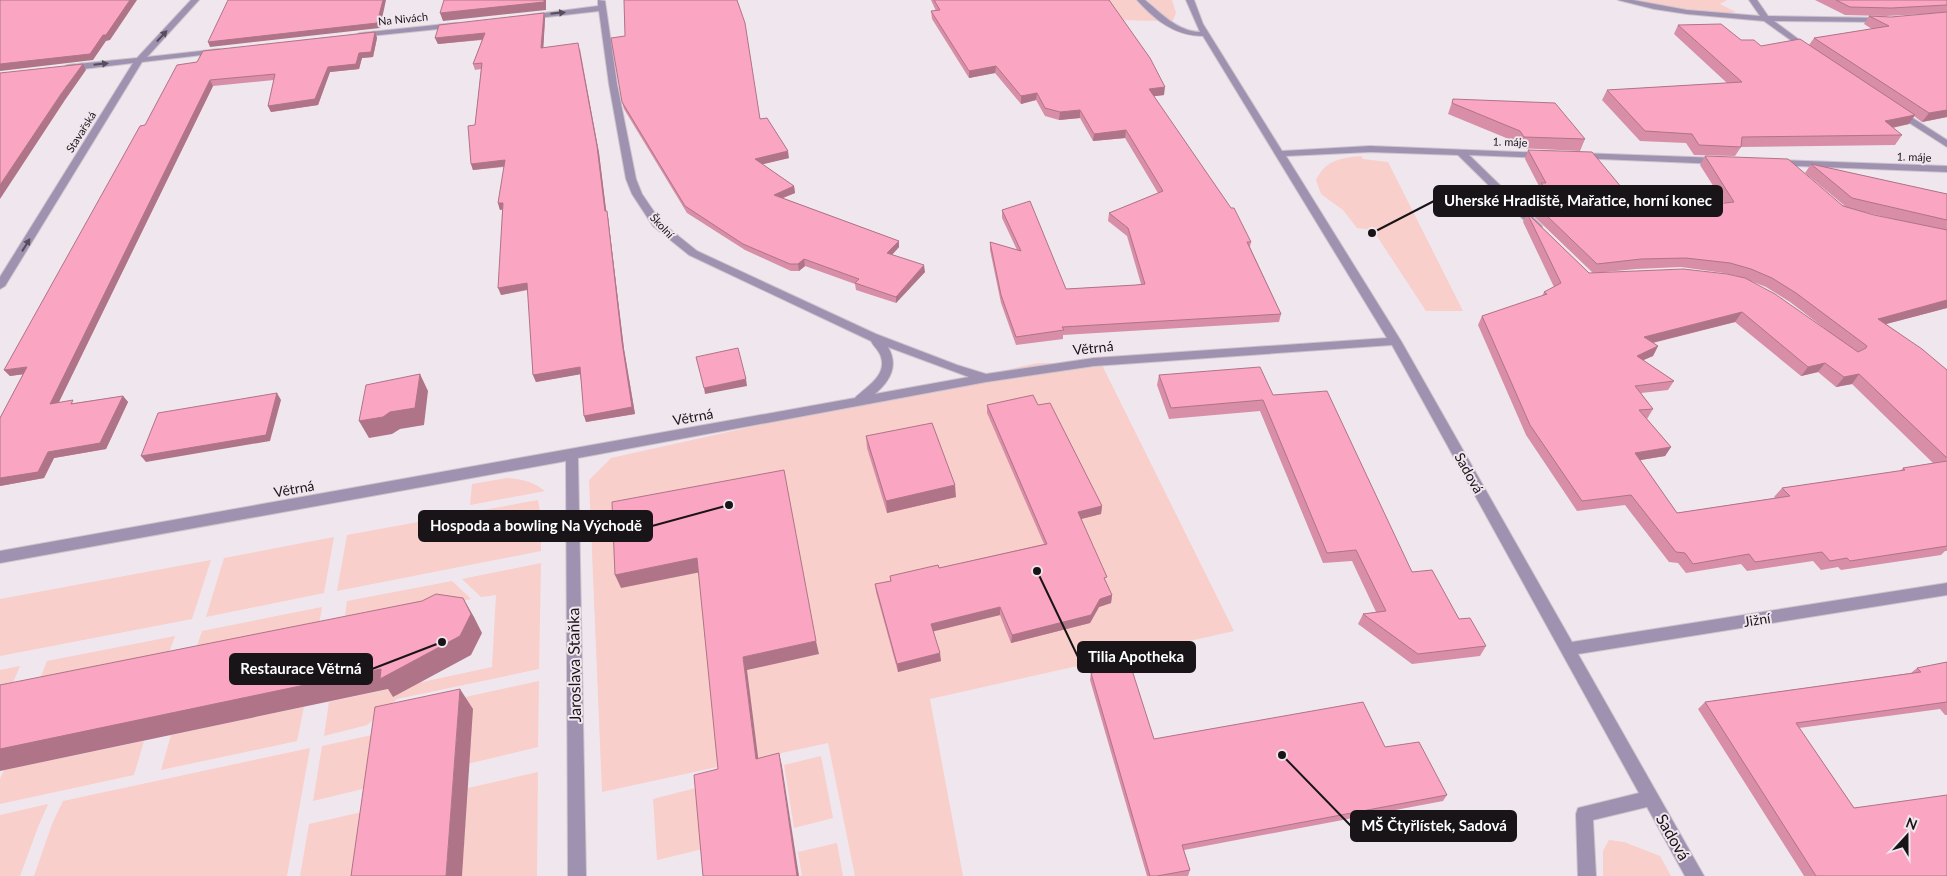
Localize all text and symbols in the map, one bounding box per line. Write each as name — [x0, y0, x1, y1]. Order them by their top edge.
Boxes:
street label: Na Nivách — [377, 9, 428, 28]
one-way arrow — [550, 9, 566, 17]
one-way arrow — [156, 30, 168, 42]
one-way arrow — [93, 60, 109, 68]
street label: Stavařská — [63, 109, 98, 155]
street label: 1. máje — [1492, 134, 1528, 149]
street label: 1. máje — [1896, 149, 1932, 164]
callout: Uherské Hradiště, Mařatice, horní konec — [1434, 186, 1722, 216]
text: Uherské Hradiště, Mařatice, horní konec — [1444, 191, 1712, 209]
street label: Školní — [648, 211, 677, 241]
one-way arrow — [21, 238, 30, 251]
street label: Větrná — [1072, 337, 1114, 358]
street label: Větrná — [671, 405, 715, 428]
street label: Sadová — [1451, 449, 1488, 496]
street label: Větrná — [272, 477, 316, 500]
callout: Hospoda a bowling Na Východě — [419, 511, 652, 541]
text: Hospoda a bowling Na Východě — [430, 516, 642, 534]
street label: Jaroslava Staňka — [563, 608, 584, 722]
street label: Jižní — [1742, 609, 1772, 630]
callout: Tilia Apotheka — [1078, 642, 1195, 672]
text: Tilia Apotheka — [1088, 647, 1184, 665]
callout: Restaurace Větrná — [230, 654, 372, 684]
text: Restaurace Větrná — [240, 659, 362, 677]
street label: Sadová — [1653, 810, 1694, 863]
callout: MŠ Čtyřlístek, Sadová — [1351, 811, 1516, 841]
north arrow — [1882, 811, 1932, 861]
text: N — [1904, 814, 1920, 833]
text: MŠ Čtyřlístek, Sadová — [1361, 816, 1507, 834]

